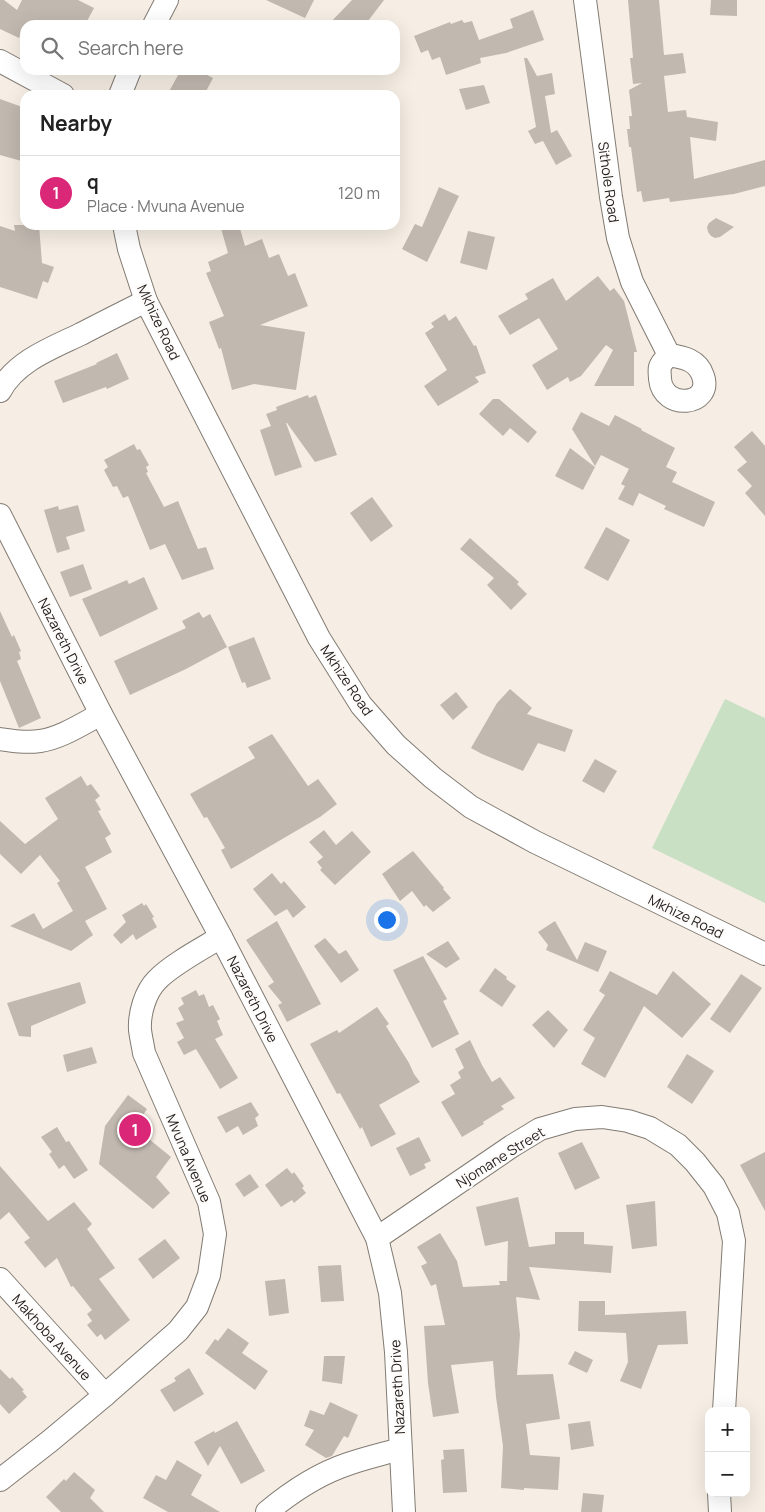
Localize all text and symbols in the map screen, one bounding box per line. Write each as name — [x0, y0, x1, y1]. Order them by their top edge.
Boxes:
search box — [20, 20, 400, 75]
icon: search — [38, 34, 66, 62]
text: Search here — [78, 35, 184, 61]
text: Nearby — [40, 109, 112, 137]
street label: Sithole Road — [594, 140, 624, 224]
text: q — [87, 169, 99, 195]
text: 1 — [52, 182, 60, 204]
text: 120 m — [338, 182, 380, 204]
text: Place · Mvuna Avenue — [87, 195, 245, 217]
street label: Mkhize Road — [133, 281, 185, 363]
street label: Nazareth Drive — [34, 595, 94, 687]
street label: Mkhize Road — [316, 641, 378, 719]
street label: Mkhize Road — [645, 890, 727, 942]
your location — [374, 907, 400, 933]
street label: Nazareth Drive — [223, 953, 283, 1045]
pin: 1 — [119, 1111, 151, 1149]
street label: Mvuna Avenue — [162, 1111, 216, 1205]
street label: Njomane Street — [452, 1122, 548, 1192]
street label: Makhoba Avenue — [8, 1290, 96, 1384]
street label: Nazareth Drive — [385, 1339, 409, 1435]
map controls — [705, 1407, 750, 1497]
button: + — [705, 1407, 750, 1452]
button: − — [705, 1452, 750, 1497]

